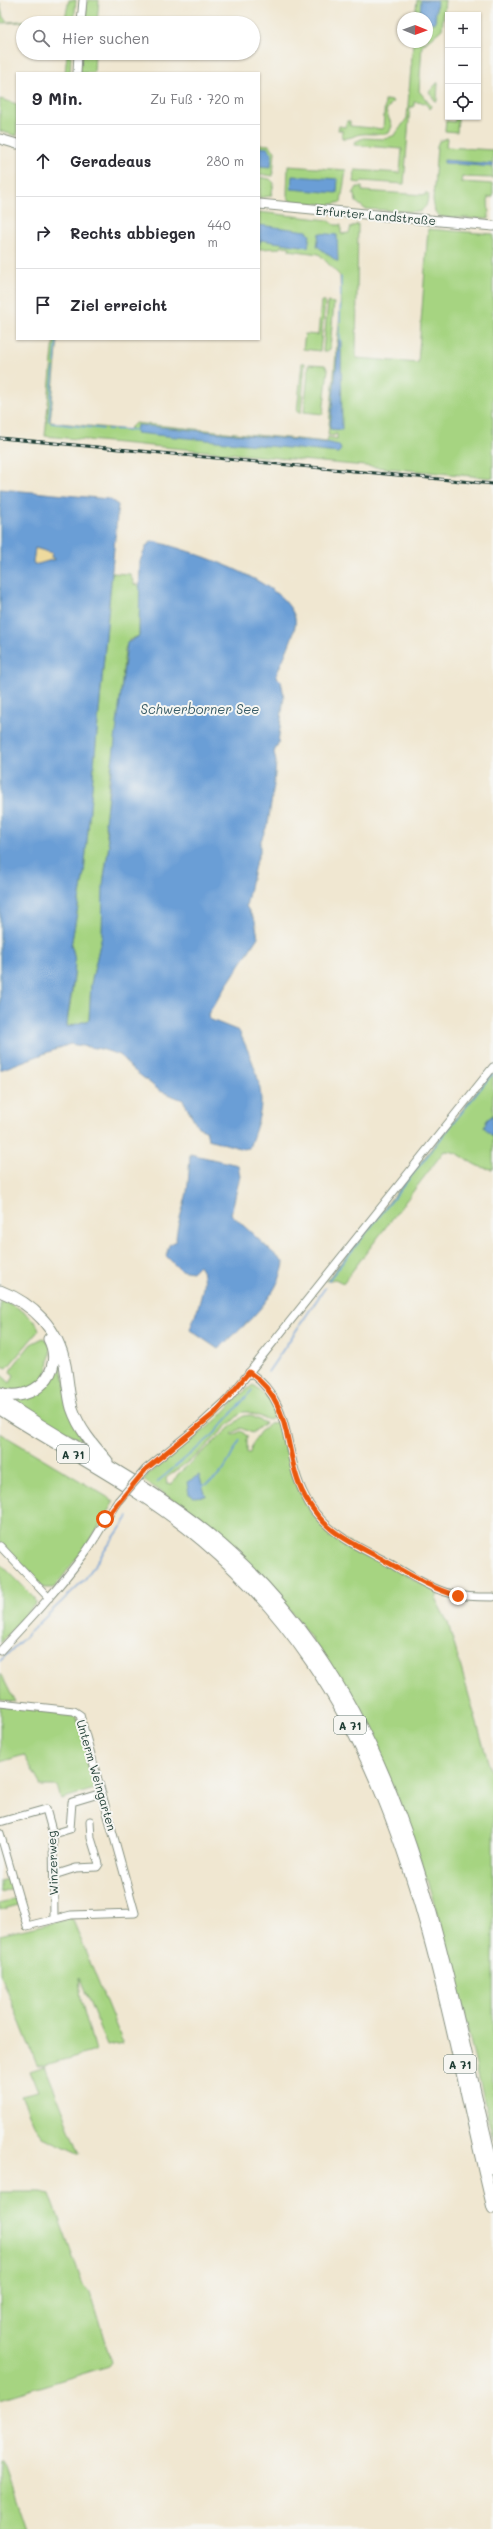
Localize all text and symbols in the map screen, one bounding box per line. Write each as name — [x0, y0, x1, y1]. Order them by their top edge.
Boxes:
north arrow — [397, 12, 433, 48]
map controls — [445, 12, 481, 120]
button: + — [445, 12, 481, 48]
search box — [16, 16, 260, 60]
icon: search — [30, 27, 52, 49]
text: Hier suchen — [62, 28, 149, 48]
button: − — [445, 48, 481, 84]
button: locate — [445, 84, 481, 120]
text: 9 Min. — [32, 87, 83, 109]
text: Zu Fuß · 720 m — [150, 90, 244, 107]
icon: ahead — [32, 150, 54, 172]
text: Geradeaus — [70, 151, 151, 171]
text: 280 m — [206, 152, 244, 169]
street label: Erfurter Landstraße — [315, 202, 437, 228]
text: 440 m — [207, 216, 231, 250]
icon: right — [32, 222, 54, 244]
text: Rechts abbiegen — [70, 223, 195, 243]
icon: arrive — [32, 294, 54, 316]
text: Ziel erreicht — [70, 295, 167, 315]
water label: Schwerborner See — [141, 700, 259, 717]
road number: A 71 — [57, 1445, 89, 1463]
route start — [96, 1510, 114, 1528]
route end — [449, 1587, 467, 1605]
road number: A 71 — [334, 1716, 366, 1734]
street label: Unterm Weingarten — [73, 1718, 121, 1832]
street label: Winzerweg — [43, 1830, 61, 1896]
road number: A 71 — [444, 2055, 476, 2073]

